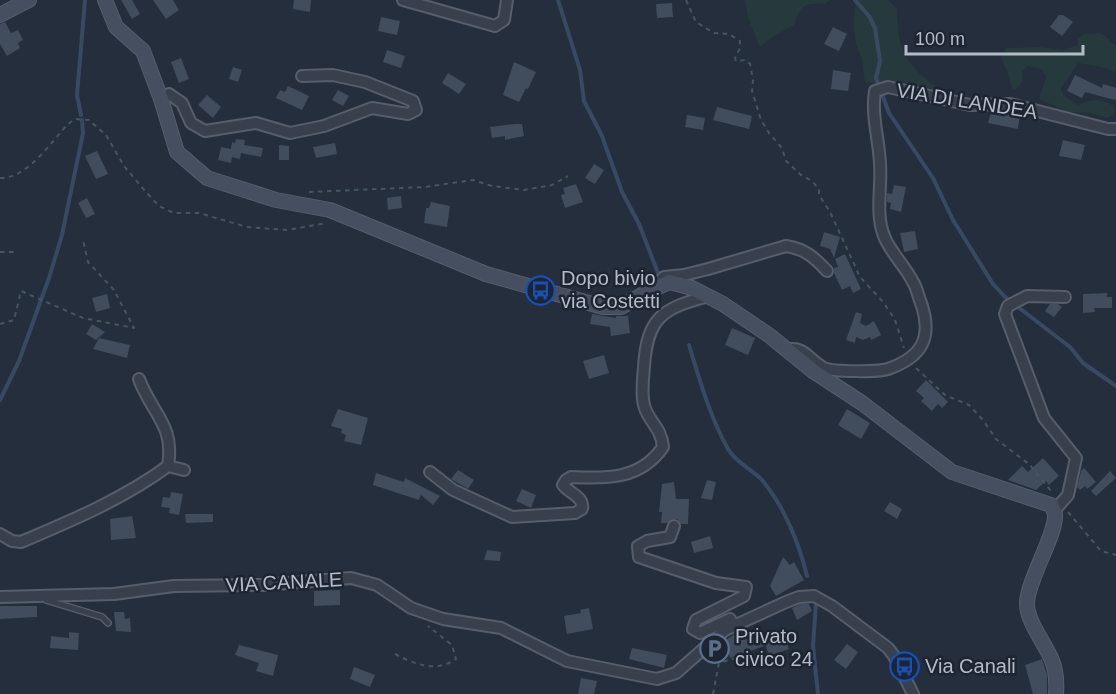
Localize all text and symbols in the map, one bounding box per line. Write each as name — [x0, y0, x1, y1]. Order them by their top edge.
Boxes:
scale bar — [906, 18, 1083, 56]
text: 100 m — [915, 29, 965, 49]
street label: VIA DI LANDEA — [895, 79, 1040, 123]
place label: Dopo bivio via Costetti — [561, 267, 660, 312]
bus stop icon: Dopo bivio via Costetti — [524, 274, 556, 306]
street label: VIA CANALE — [225, 568, 343, 596]
place label: Privato civico 24 — [735, 625, 813, 670]
parking icon: Privato civico 24 — [698, 632, 730, 664]
bus stop icon: Via Canali — [888, 650, 920, 682]
place label: Via Canali — [925, 655, 1016, 677]

